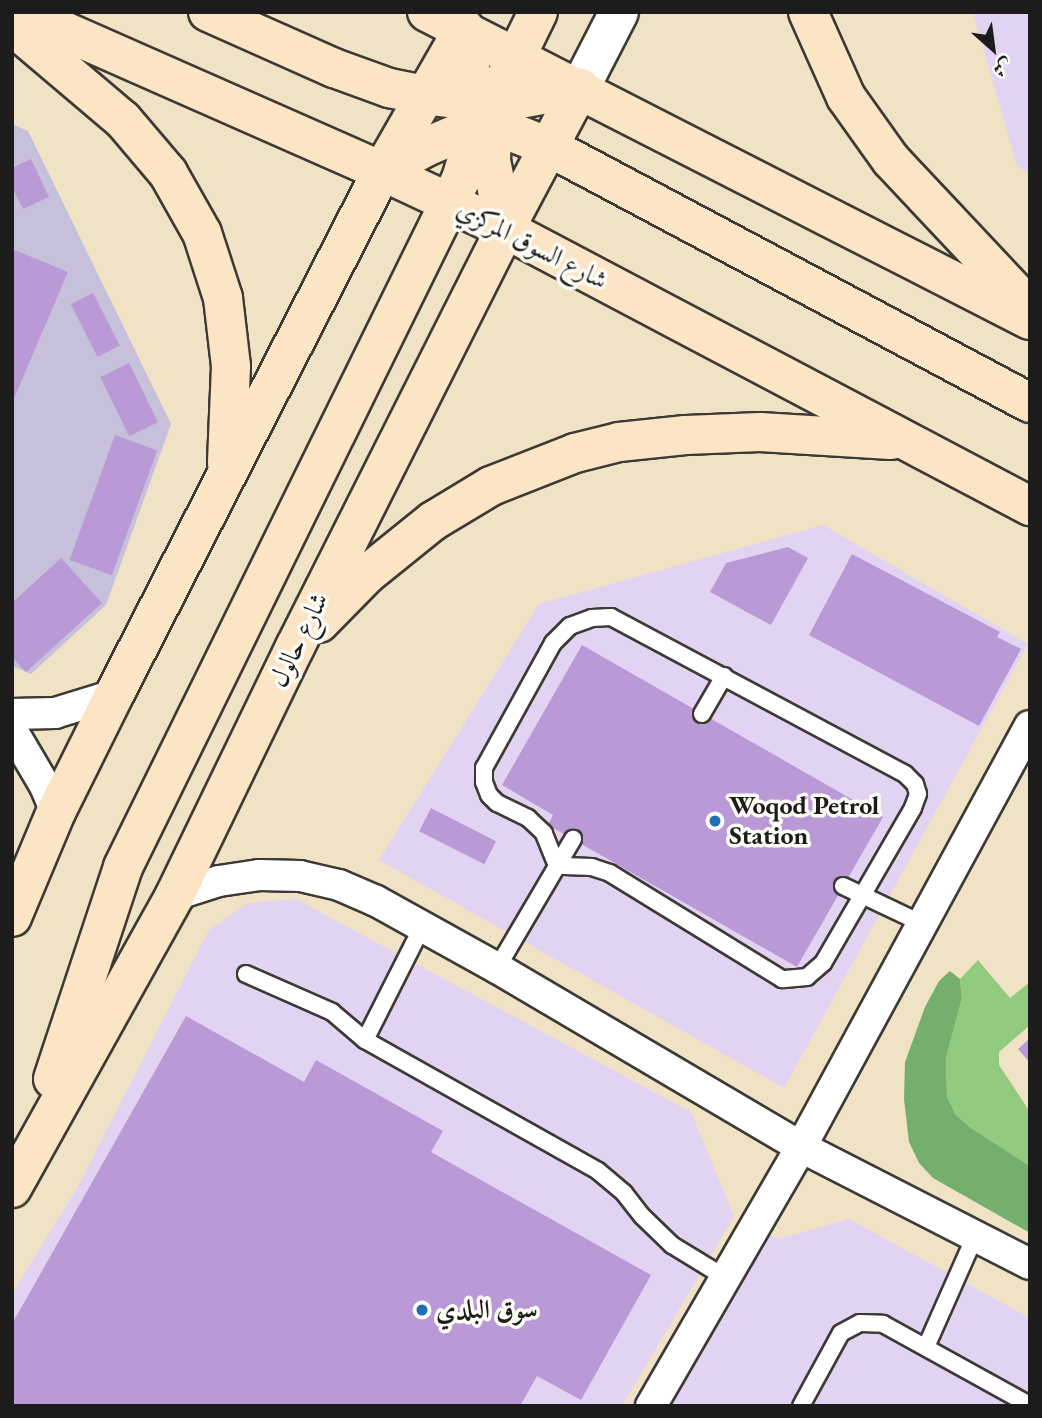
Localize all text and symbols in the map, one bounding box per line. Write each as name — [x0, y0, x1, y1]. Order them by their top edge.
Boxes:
north arrow — [958, 14, 1028, 84]
text: ش — [989, 53, 1017, 83]
street label: شارع السوق المركزي — [451, 194, 613, 296]
street label: شارع حالول — [263, 588, 335, 692]
place label: Woqod Petrol Station — [729, 790, 879, 852]
marker: Woqod Petrol Station — [707, 813, 723, 829]
place label: سوق البلدي — [436, 1294, 538, 1326]
marker: سوق البلدي — [414, 1302, 430, 1318]

